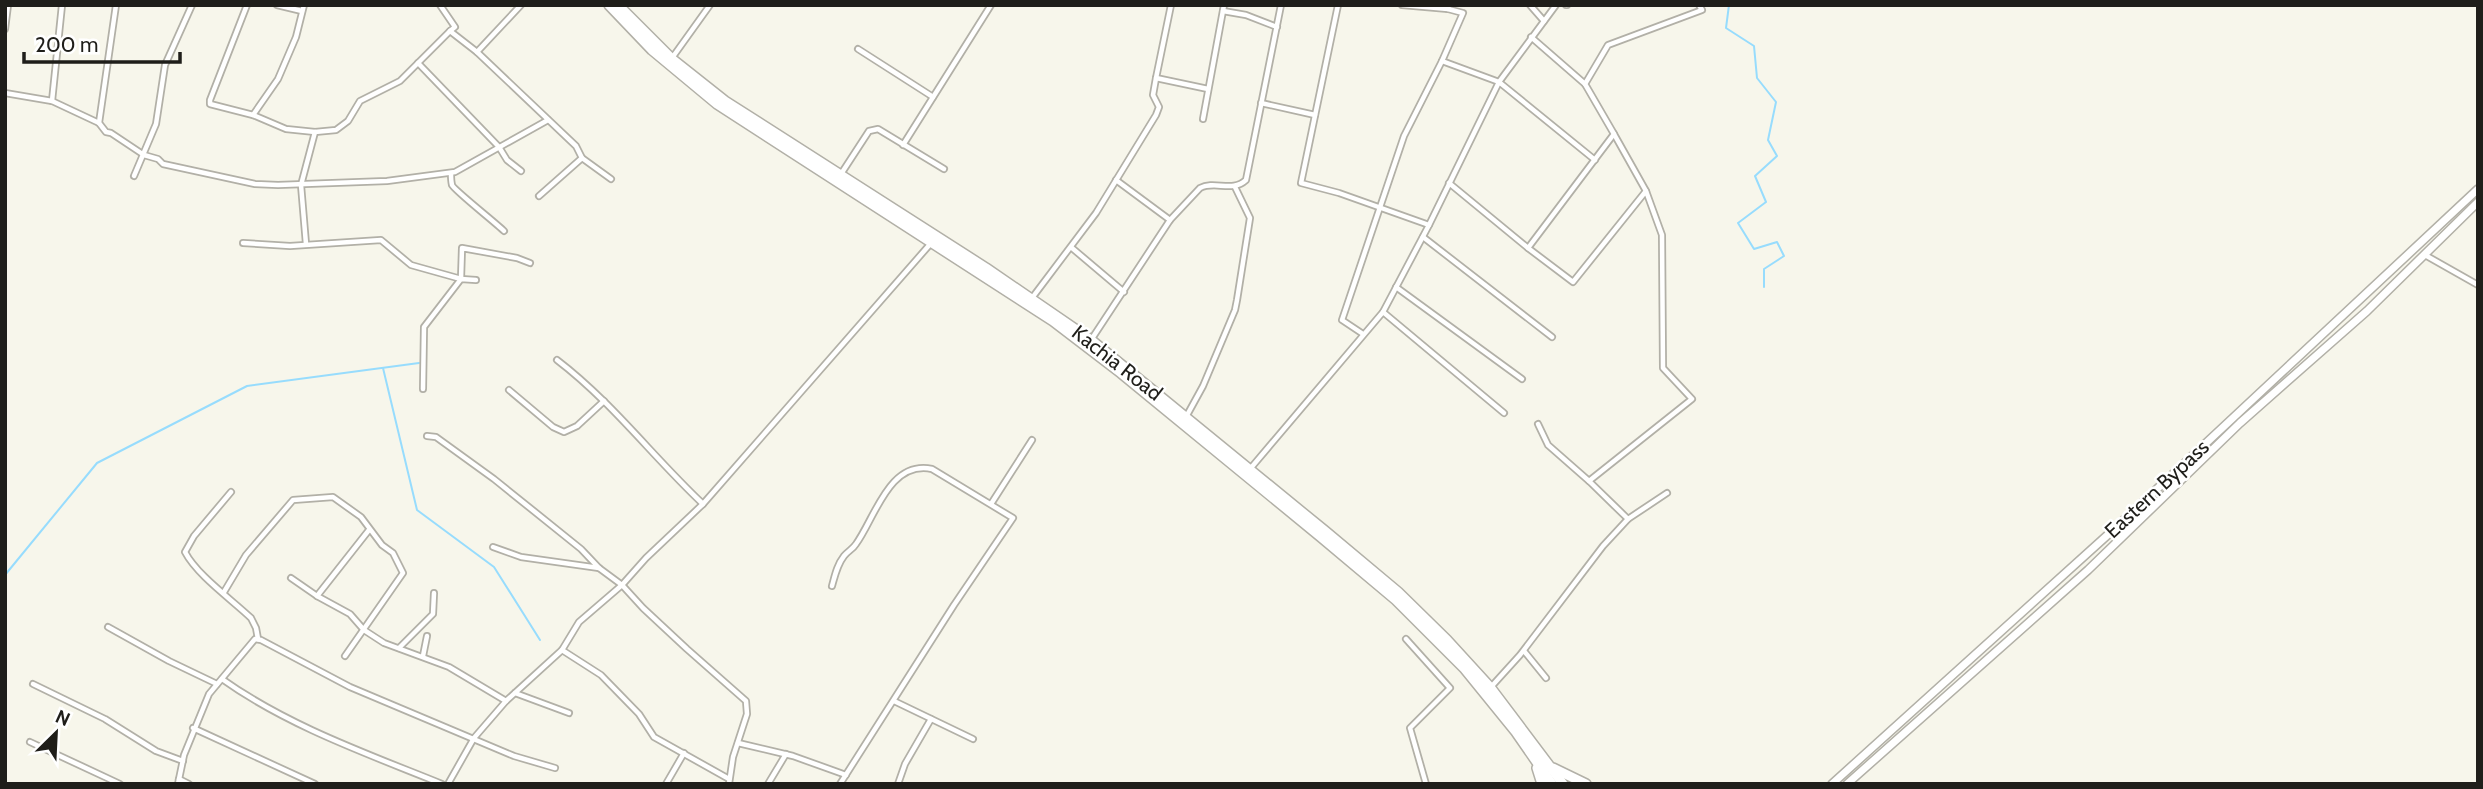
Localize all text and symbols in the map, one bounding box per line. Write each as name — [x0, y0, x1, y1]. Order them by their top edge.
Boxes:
scale bar — [24, 21, 180, 65]
text: 200 m — [35, 32, 98, 57]
street label: Kachia Road — [1067, 320, 1167, 406]
street label: Eastern Bypass — [2099, 434, 2214, 543]
north arrow — [21, 698, 91, 768]
text: N — [52, 705, 74, 731]

